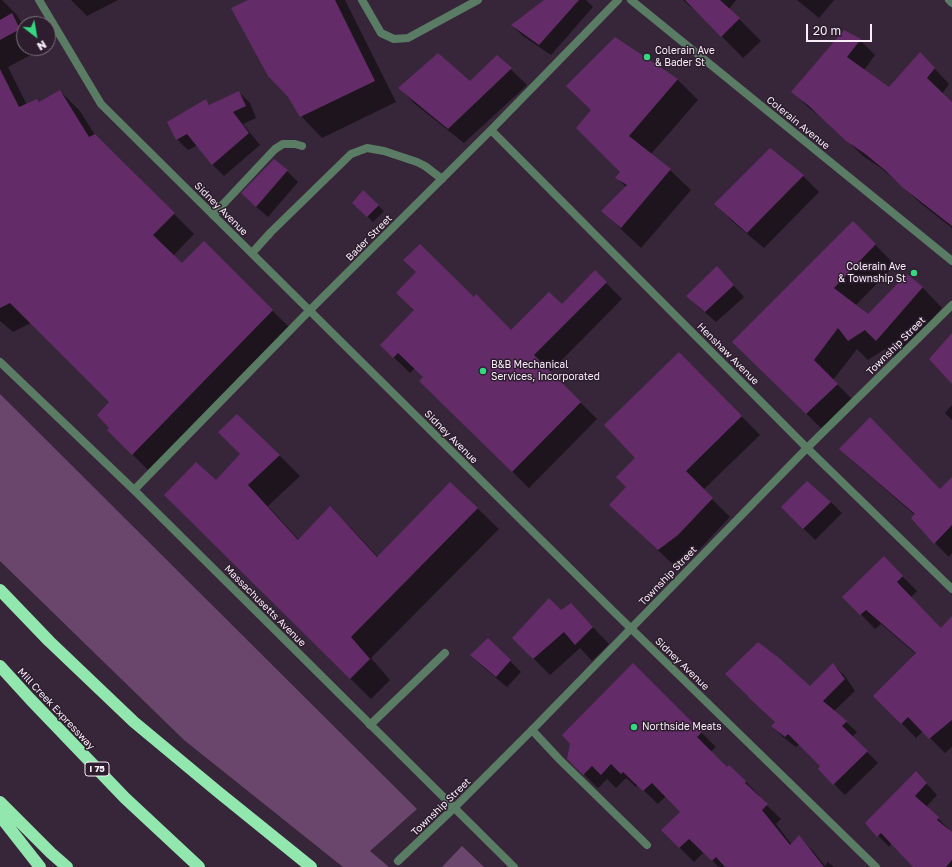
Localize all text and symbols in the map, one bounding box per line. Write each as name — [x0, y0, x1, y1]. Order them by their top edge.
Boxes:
north arrow — [16, 16, 56, 56]
scale bar — [808, 16, 874, 42]
text: 20 m — [813, 23, 841, 38]
text: N — [35, 38, 49, 54]
place label: Colerain Ave & Bader St — [655, 45, 715, 68]
marker: Colerain Ave & Bader St — [642, 52, 652, 62]
street label: Colerain Avenue — [764, 94, 832, 152]
street label: Sidney Avenue — [192, 180, 250, 238]
street label: Bader Street — [343, 212, 395, 264]
place label: Colerain Ave & Township St — [838, 261, 906, 284]
marker: Colerain Ave & Township St — [909, 268, 919, 278]
street label: Township Street — [864, 314, 928, 378]
street label: Henshaw Avenue — [695, 321, 761, 387]
place label: B&B Mechanical Services, Incorporated — [491, 359, 600, 382]
marker: B&B Mechanical Services, Incorporated — [478, 366, 488, 376]
street label: Sidney Avenue — [422, 408, 480, 466]
street label: Township Street — [637, 544, 699, 608]
street label: Massachusetts Avenue — [222, 563, 308, 649]
street label: Sidney Avenue — [653, 635, 711, 693]
street label: Mill Creek Expressway — [15, 666, 97, 752]
place label: Northside Meats — [642, 721, 722, 733]
marker: Northside Meats — [629, 722, 639, 732]
road number: I 75 — [85, 762, 109, 776]
street label: Township Street — [409, 776, 473, 838]

